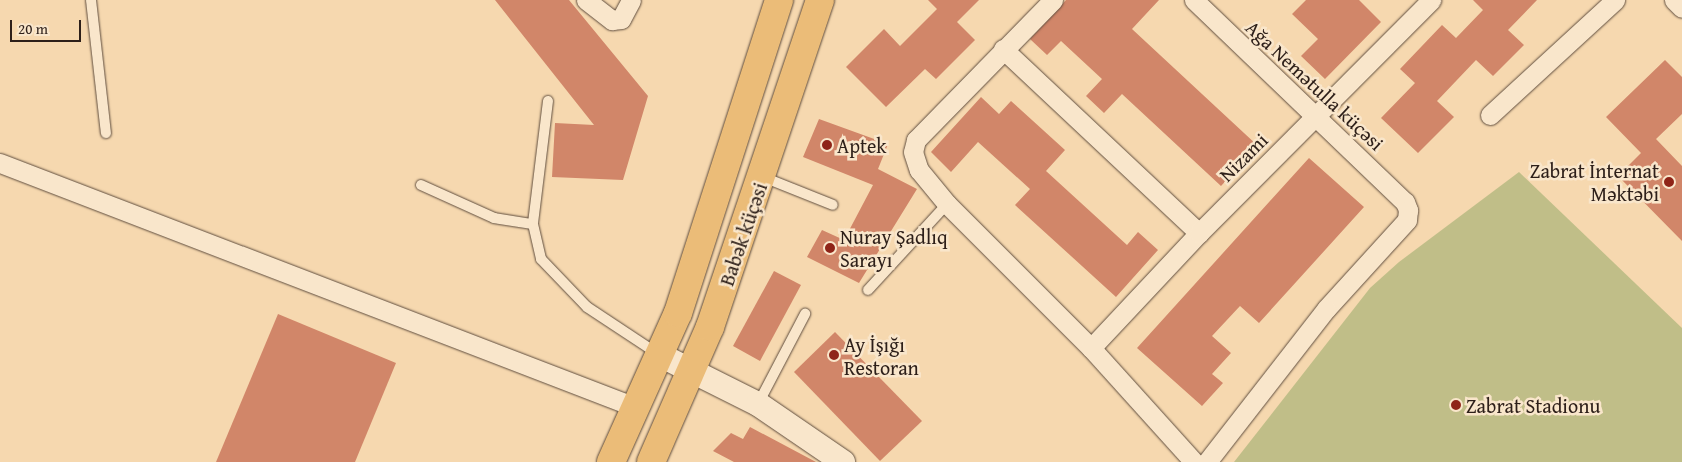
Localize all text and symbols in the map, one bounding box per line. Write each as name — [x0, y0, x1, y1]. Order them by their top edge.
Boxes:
scale bar — [12, 10, 84, 42]
street label: Ağa Nemətulla küçəsi — [1241, 15, 1389, 155]
text: 20 m — [18, 18, 48, 39]
street label: Nizami — [1214, 128, 1272, 186]
place label: Aptek — [837, 133, 887, 157]
marker: Aptek — [821, 139, 833, 151]
place label: Zabrat İnternat Məktəbi — [1530, 158, 1659, 205]
marker: Zabrat İnternat Məktəbi — [1663, 176, 1675, 188]
street label: Babək küçəsi — [714, 179, 772, 289]
place label: Nuray Şadlıq Sarayı — [840, 225, 947, 272]
marker: Nuray Şadlıq Sarayı — [824, 242, 836, 254]
place label: Ay İşığı Restoran — [844, 332, 919, 379]
marker: Ay İşığı Restoran — [828, 349, 840, 361]
place label: Zabrat Stadionu — [1466, 393, 1600, 417]
marker: Zabrat Stadionu — [1450, 399, 1462, 411]

